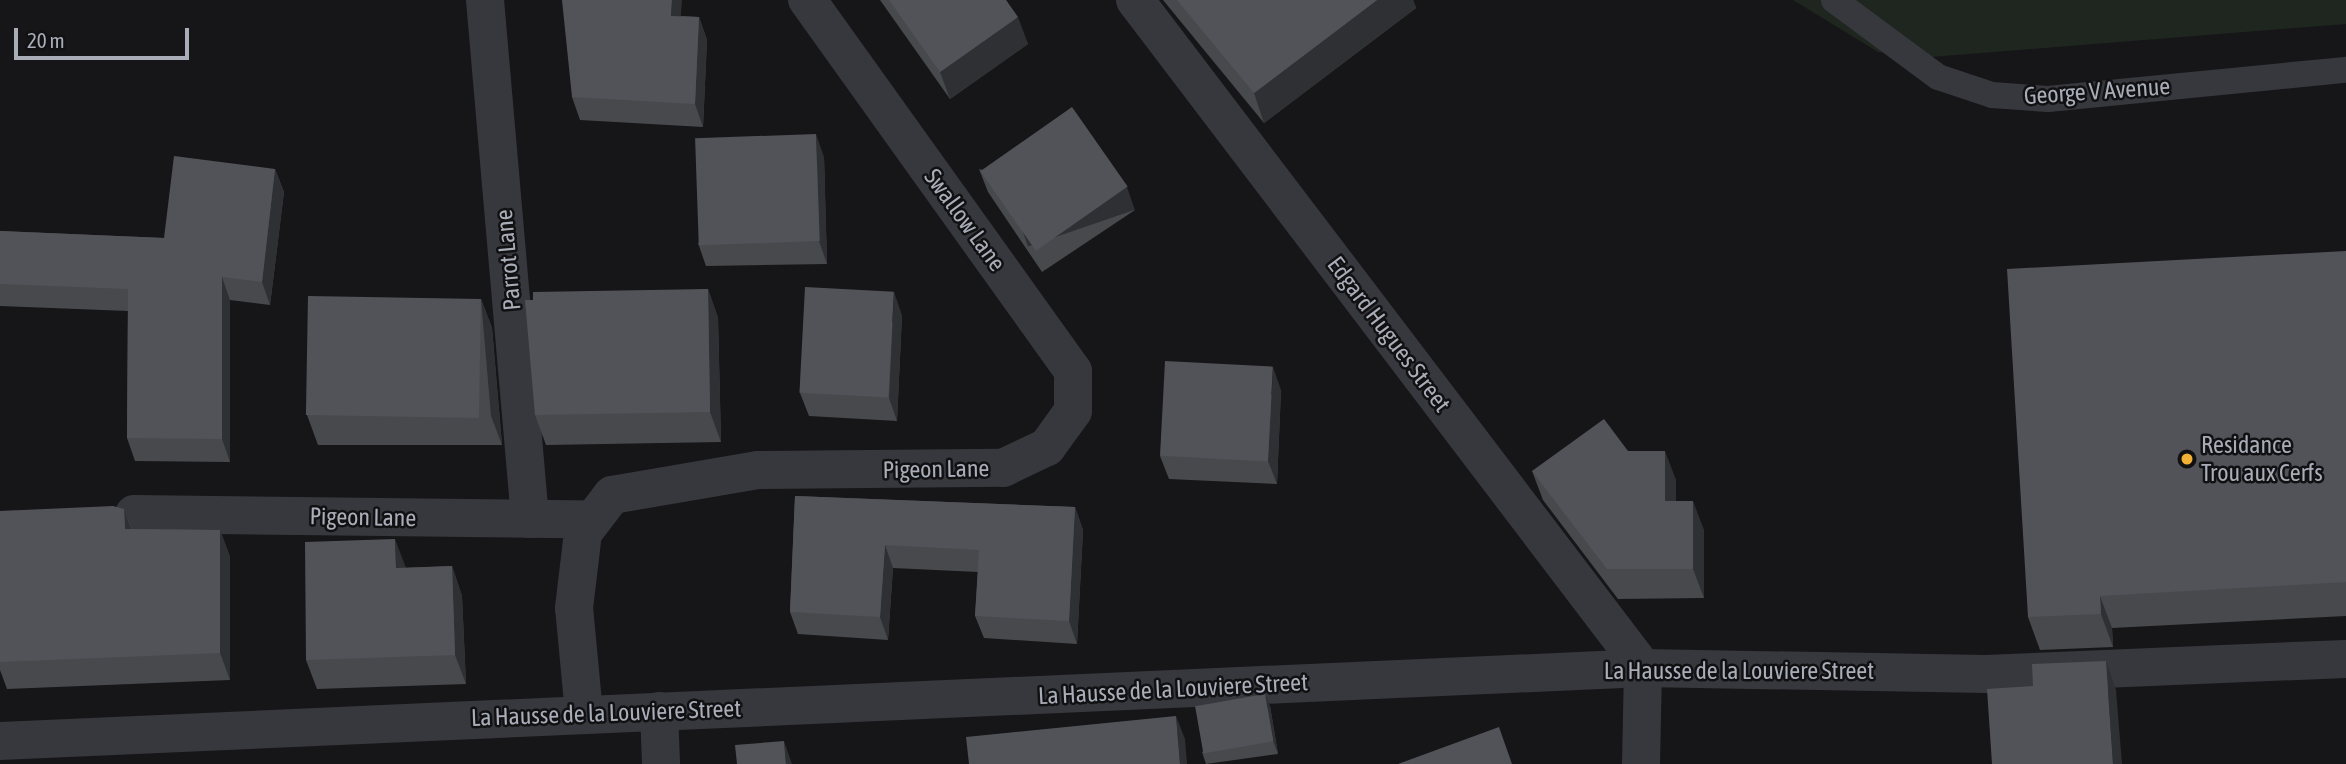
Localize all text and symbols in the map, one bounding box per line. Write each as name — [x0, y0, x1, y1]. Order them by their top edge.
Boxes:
scale bar — [18, 14, 192, 58]
text: 20 m — [27, 28, 65, 52]
street label: George V Avenue — [2023, 72, 2171, 110]
street label: Swallow Lane — [918, 163, 1012, 277]
street label: Parrot Lane — [489, 208, 527, 312]
street label: Edgard Hugues Street — [1321, 251, 1457, 417]
place label: Residance Trou aux Cerfs — [2201, 431, 2323, 487]
marker: Residance Trou aux Cerfs — [2179, 451, 2195, 467]
street label: Pigeon Lane — [882, 454, 990, 484]
street label: Pigeon Lane — [309, 502, 417, 532]
street label: La Hausse de la Louviere Street — [1604, 657, 1874, 685]
street label: La Hausse de la Louviere Street — [1037, 668, 1309, 710]
street label: La Hausse de la Louviere Street — [470, 694, 742, 732]

